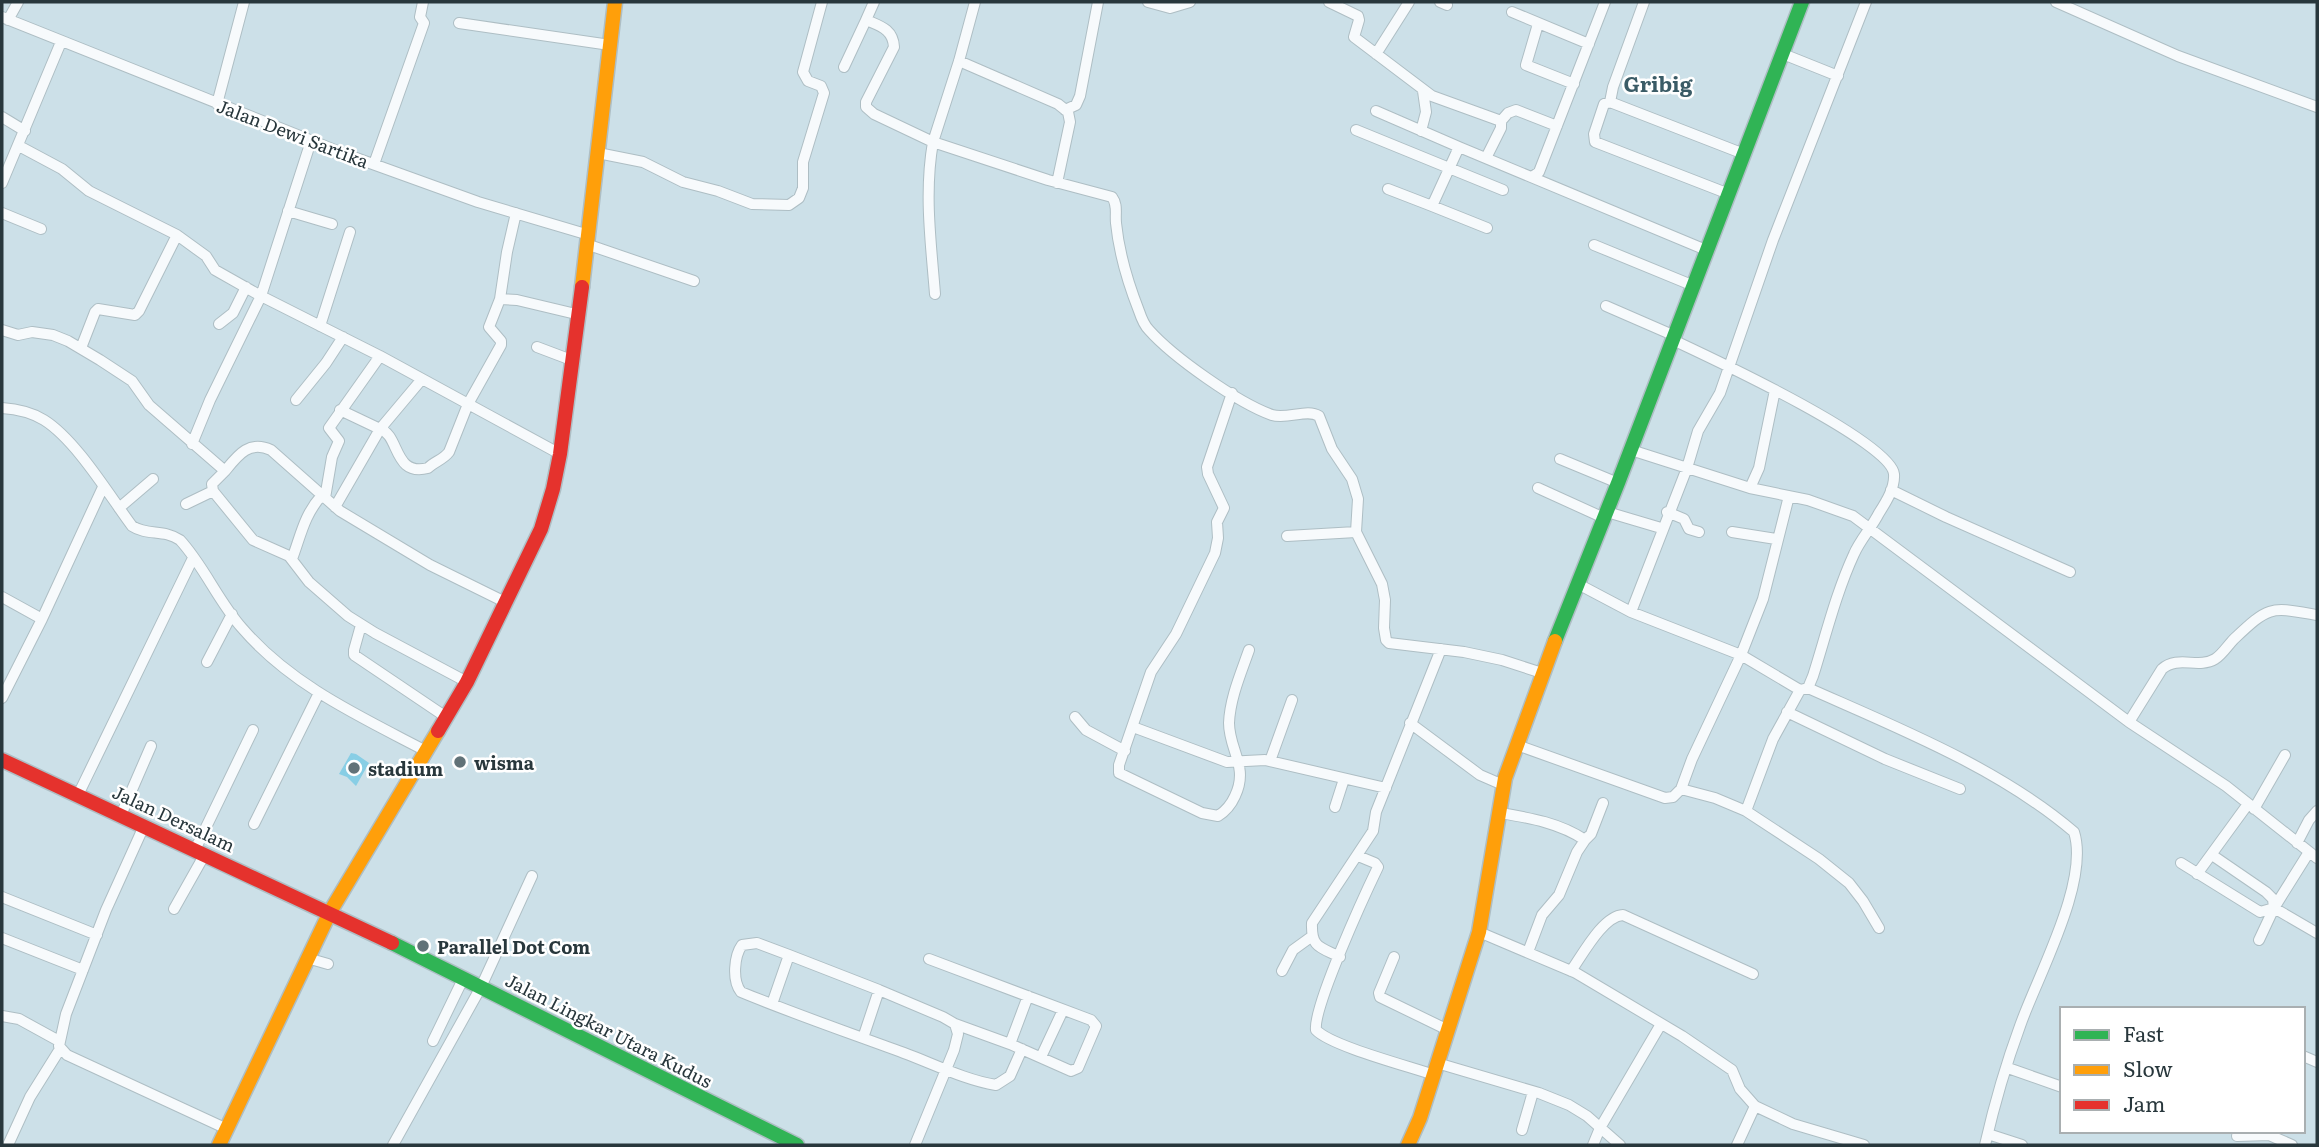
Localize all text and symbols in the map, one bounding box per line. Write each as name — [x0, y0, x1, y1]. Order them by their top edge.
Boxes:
district label: Gribig — [1624, 67, 1693, 98]
street label: Jalan Dewi Sartika — [213, 92, 373, 174]
place label: wisma — [474, 749, 535, 776]
marker: wisma — [452, 754, 468, 770]
place label: stadium — [368, 755, 443, 782]
marker: stadium — [346, 760, 362, 776]
street label: Jalan Dersalam — [108, 778, 240, 858]
place label: Parallel Dot Com — [437, 933, 590, 960]
marker: Parallel Dot Com — [415, 938, 431, 954]
street label: Jalan Lingkar Utara Kudus — [501, 966, 717, 1094]
legend — [2060, 1007, 2305, 1133]
text: Fast — [2123, 1017, 2164, 1048]
text: Slow — [2123, 1052, 2173, 1083]
text: Jam — [2123, 1087, 2165, 1118]

